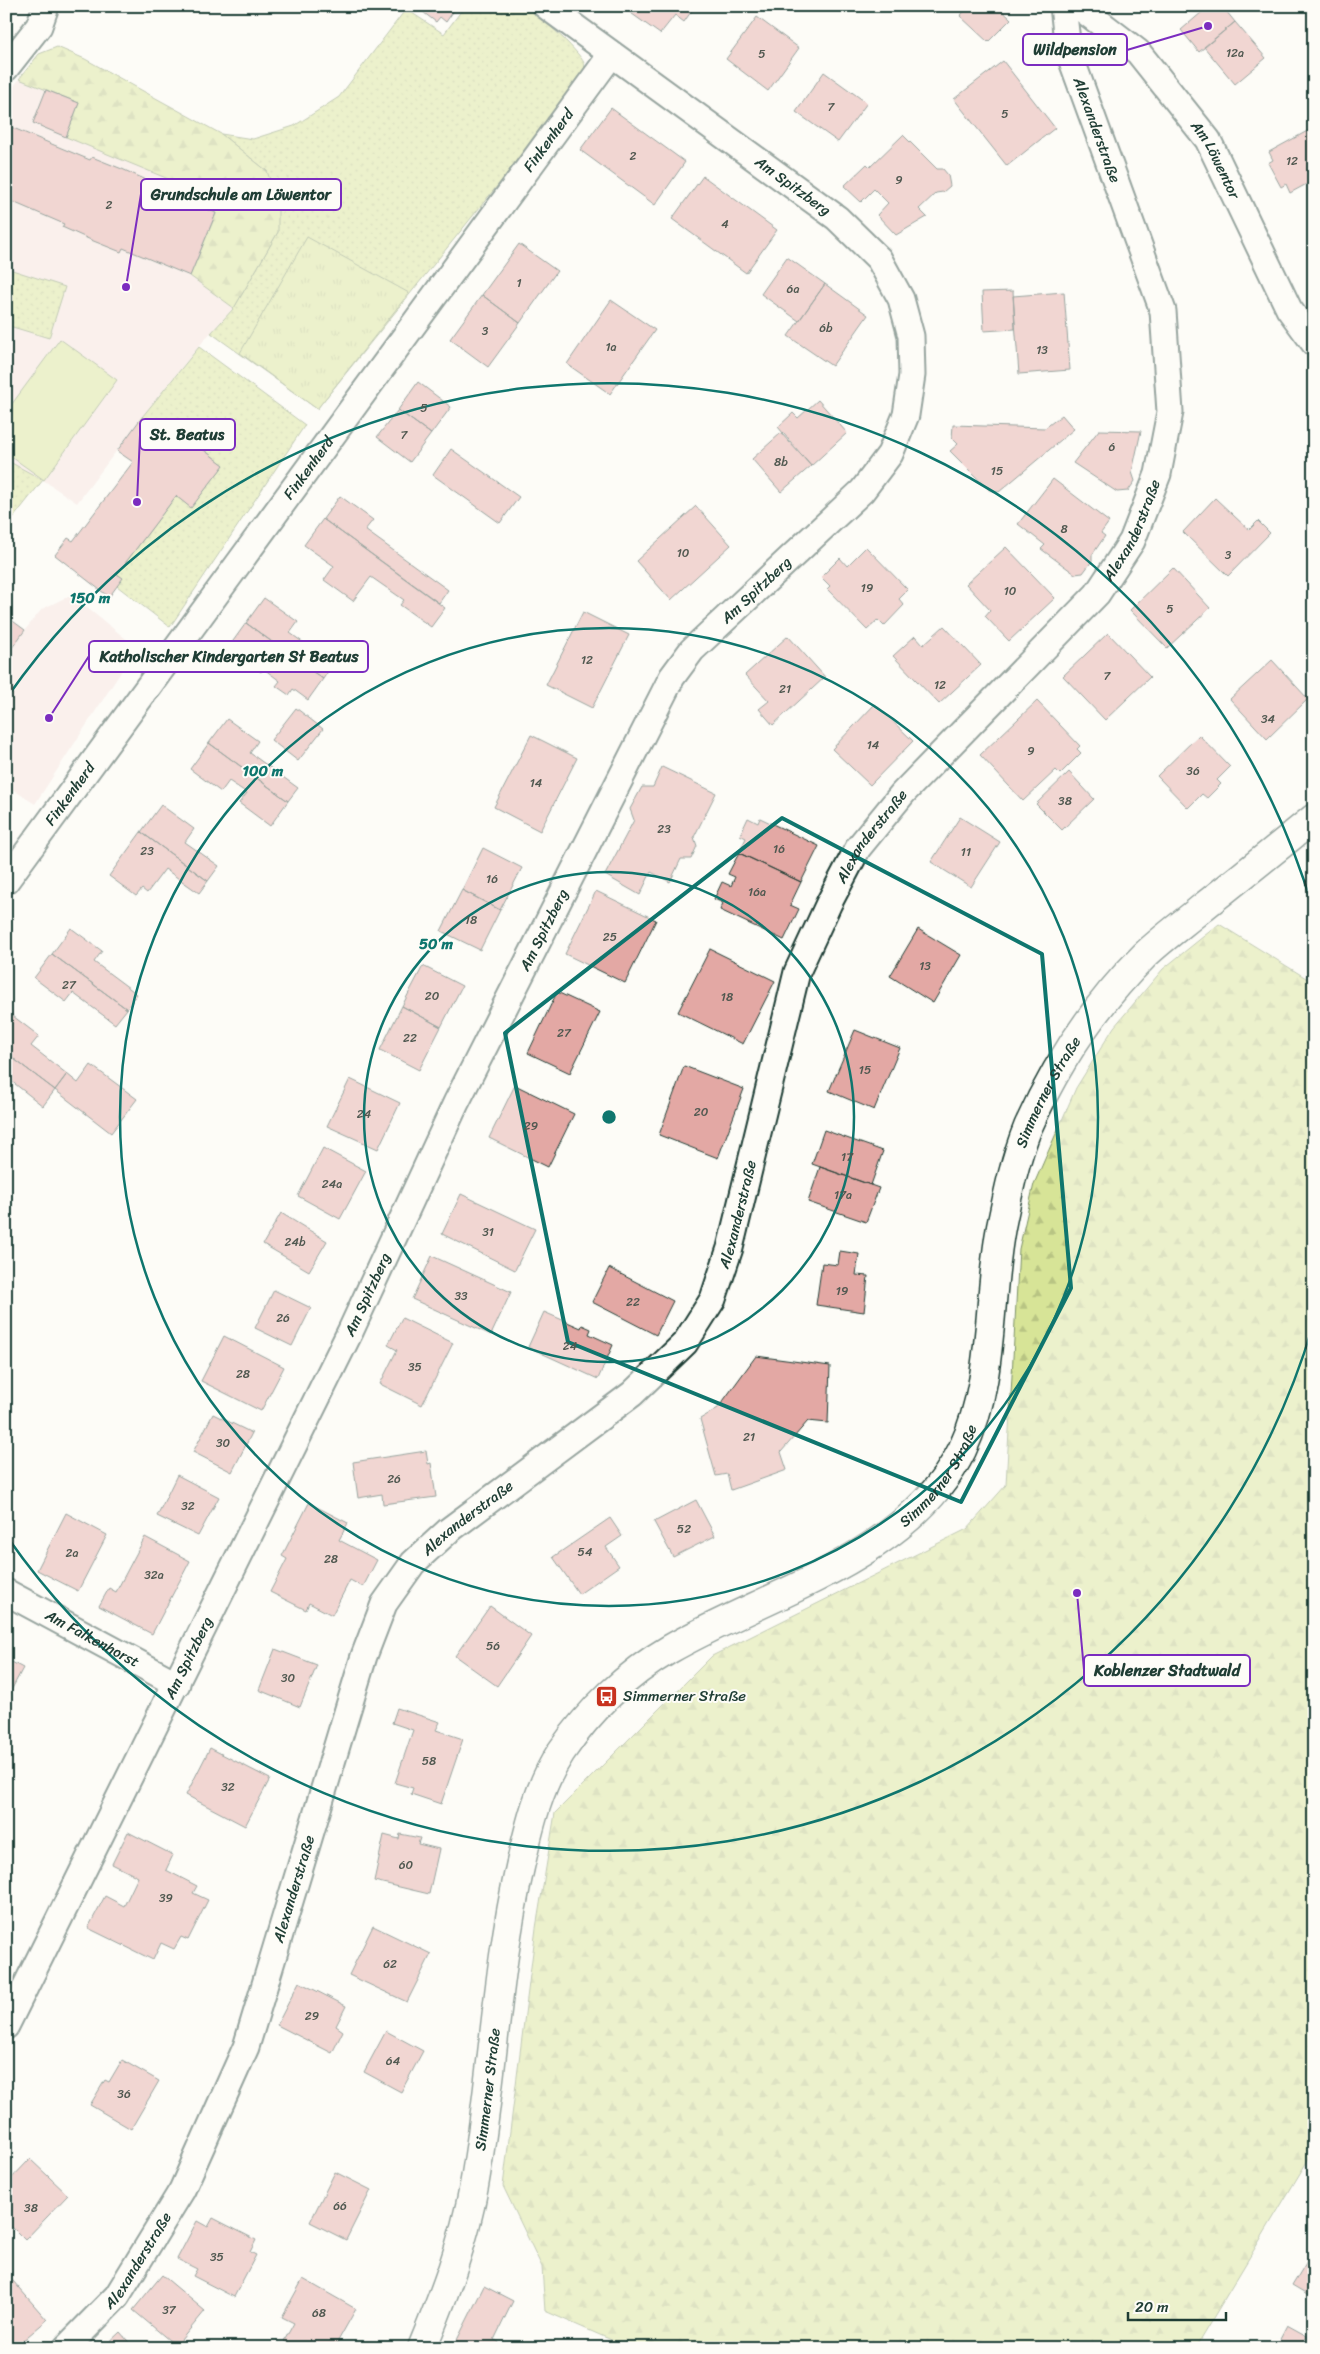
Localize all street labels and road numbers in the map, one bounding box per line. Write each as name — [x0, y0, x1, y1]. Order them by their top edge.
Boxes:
street label: Alexanderstraße — [1065, 73, 1128, 187]
street label: Finkenherd — [516, 102, 581, 178]
street label: Am Löwentor — [1183, 114, 1248, 204]
street label: Am Spitzberg — [748, 149, 837, 223]
street label: Finkenherd — [276, 430, 341, 505]
street label: Alexanderstraße — [1095, 475, 1168, 587]
street label: Am Spitzberg — [714, 550, 798, 631]
street label: Finkenherd — [38, 756, 103, 831]
street label: Alexanderstraße — [828, 783, 914, 889]
street label: Am Spitzberg — [512, 884, 576, 977]
street label: Simmerner Straße — [1008, 1031, 1088, 1151]
street label: Alexanderstraße — [711, 1157, 764, 1273]
street label: Am Spitzberg — [336, 1248, 398, 1342]
street label: Simmerner Straße — [893, 1421, 984, 1534]
street label: Alexanderstraße — [415, 1473, 519, 1563]
street label: Am Falkenhorst — [39, 1602, 145, 1675]
street label: Am Spitzberg — [157, 1612, 220, 1704]
street label: Alexanderstraße — [265, 1832, 322, 1947]
street label: Simmerner Straße — [467, 2027, 508, 2152]
street label: Alexanderstraße — [97, 2207, 179, 2316]

